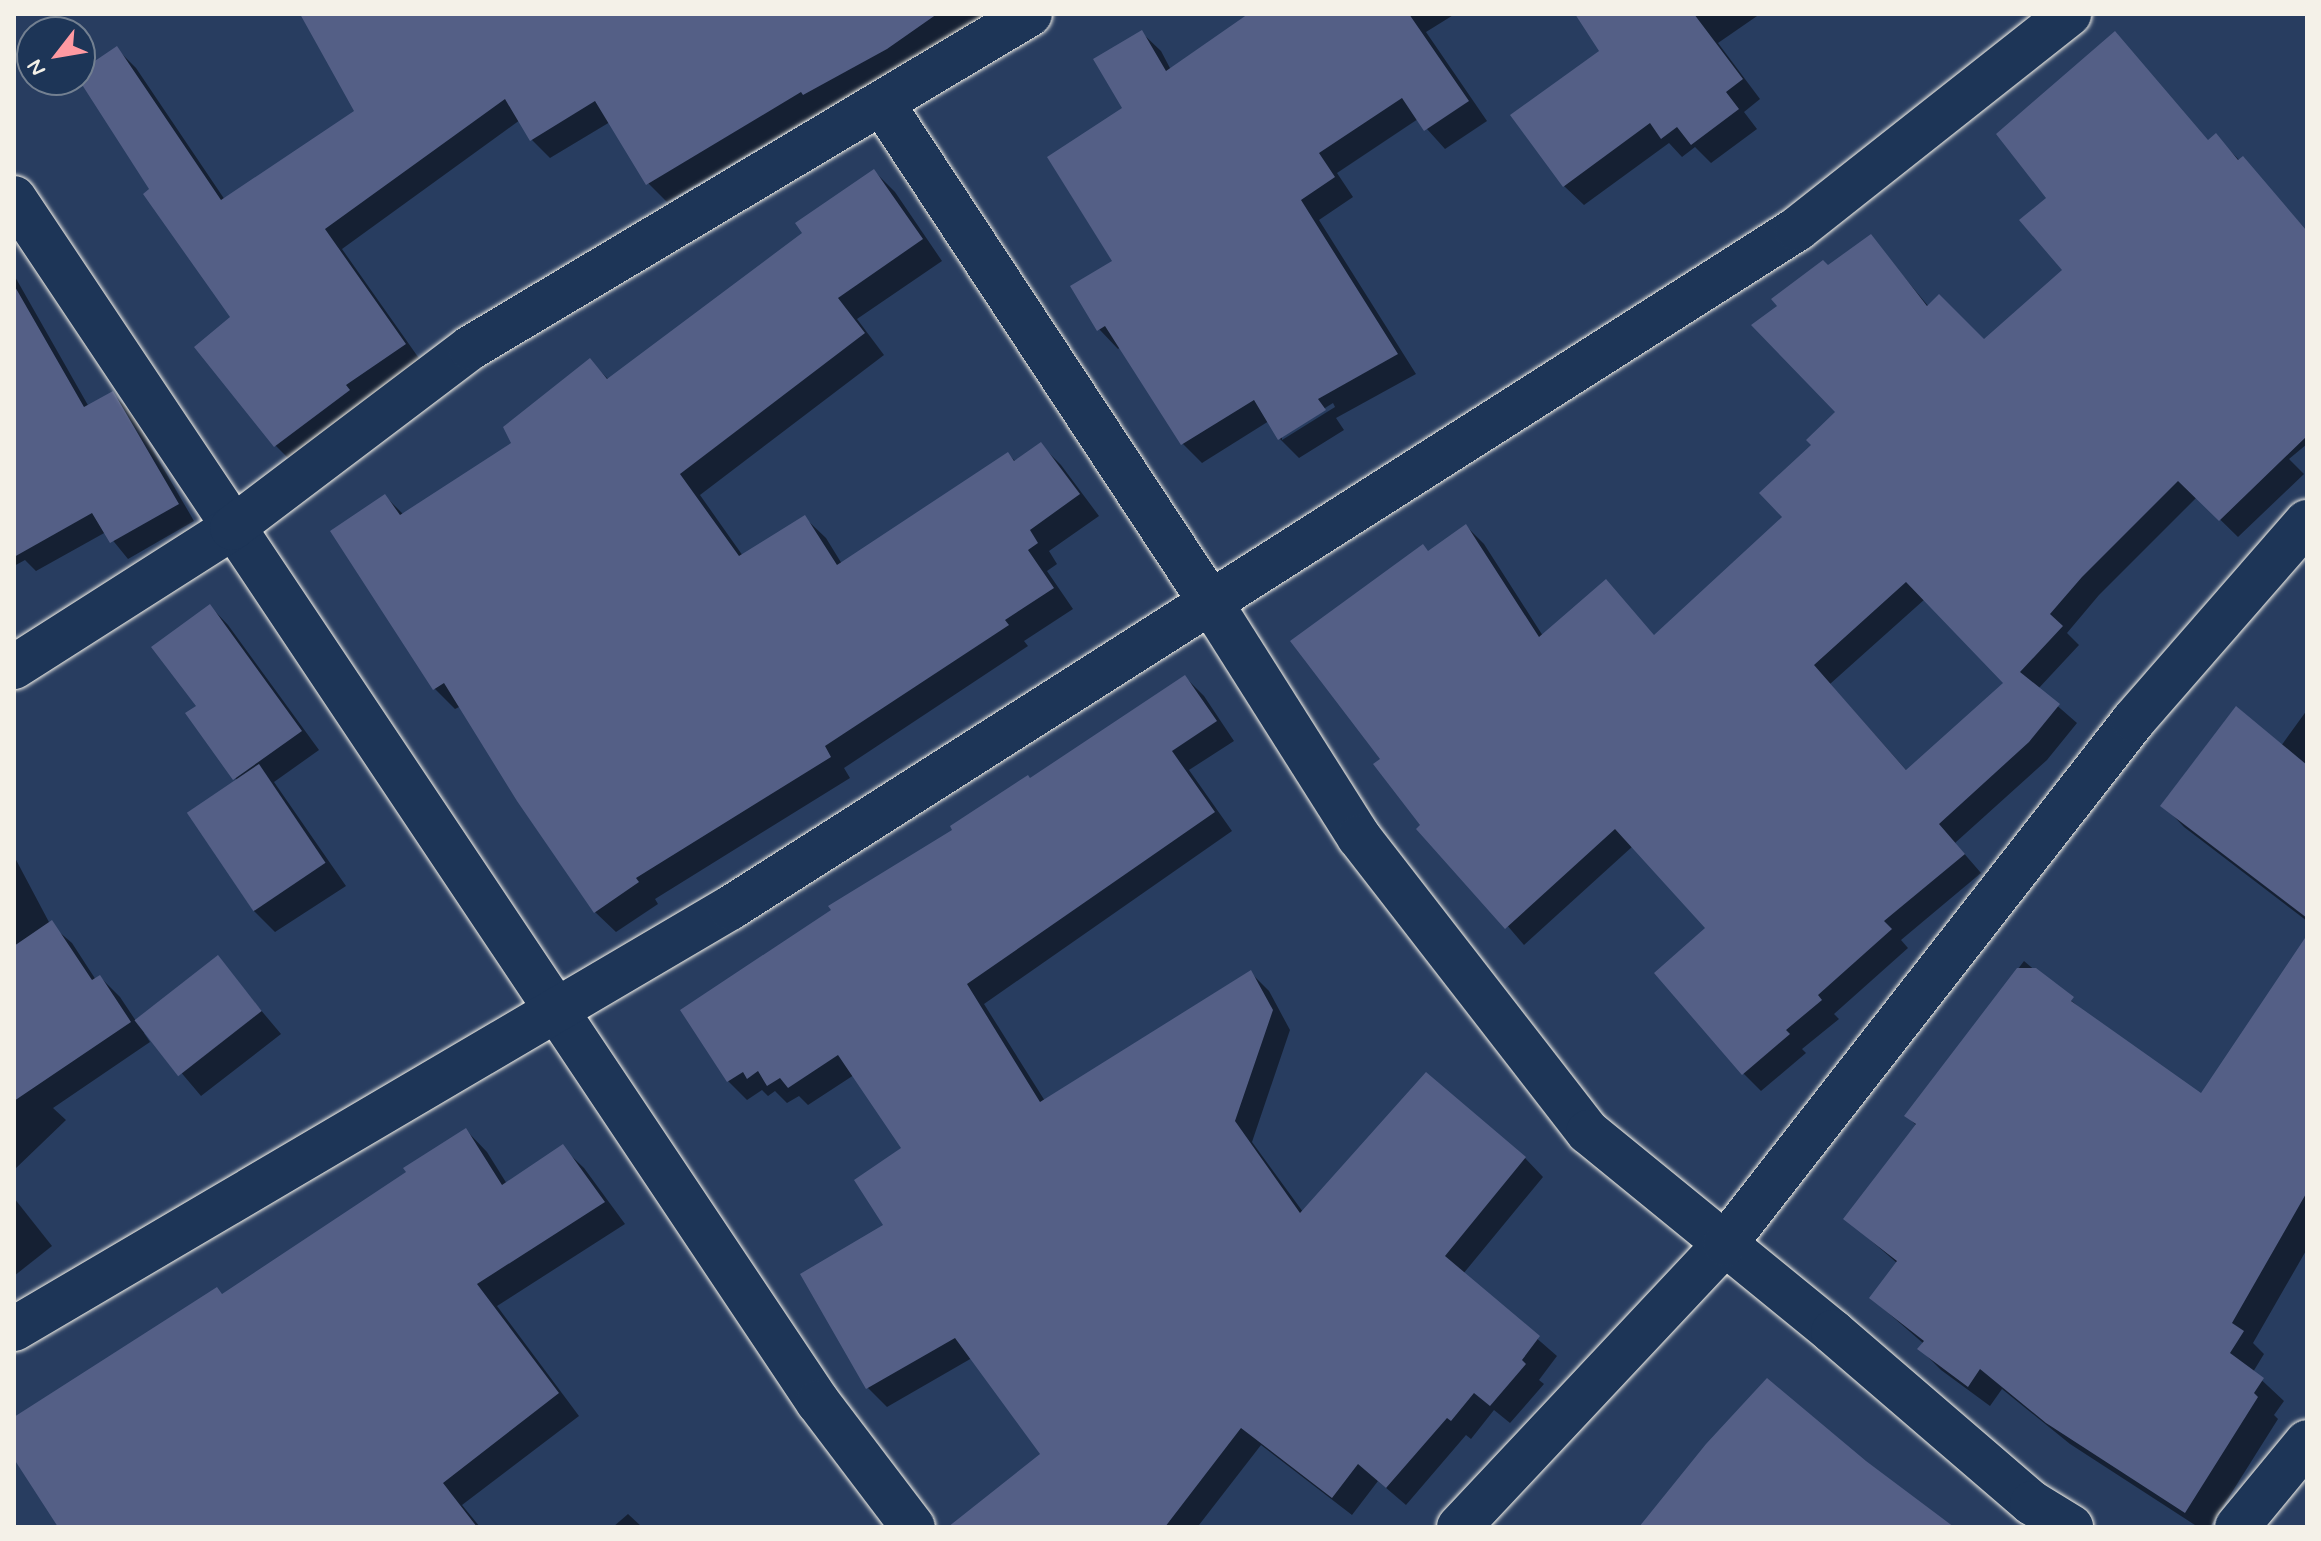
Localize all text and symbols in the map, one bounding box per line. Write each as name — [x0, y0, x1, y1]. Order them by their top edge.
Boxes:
north arrow — [16, 16, 96, 96]
text: N — [21, 54, 53, 81]

